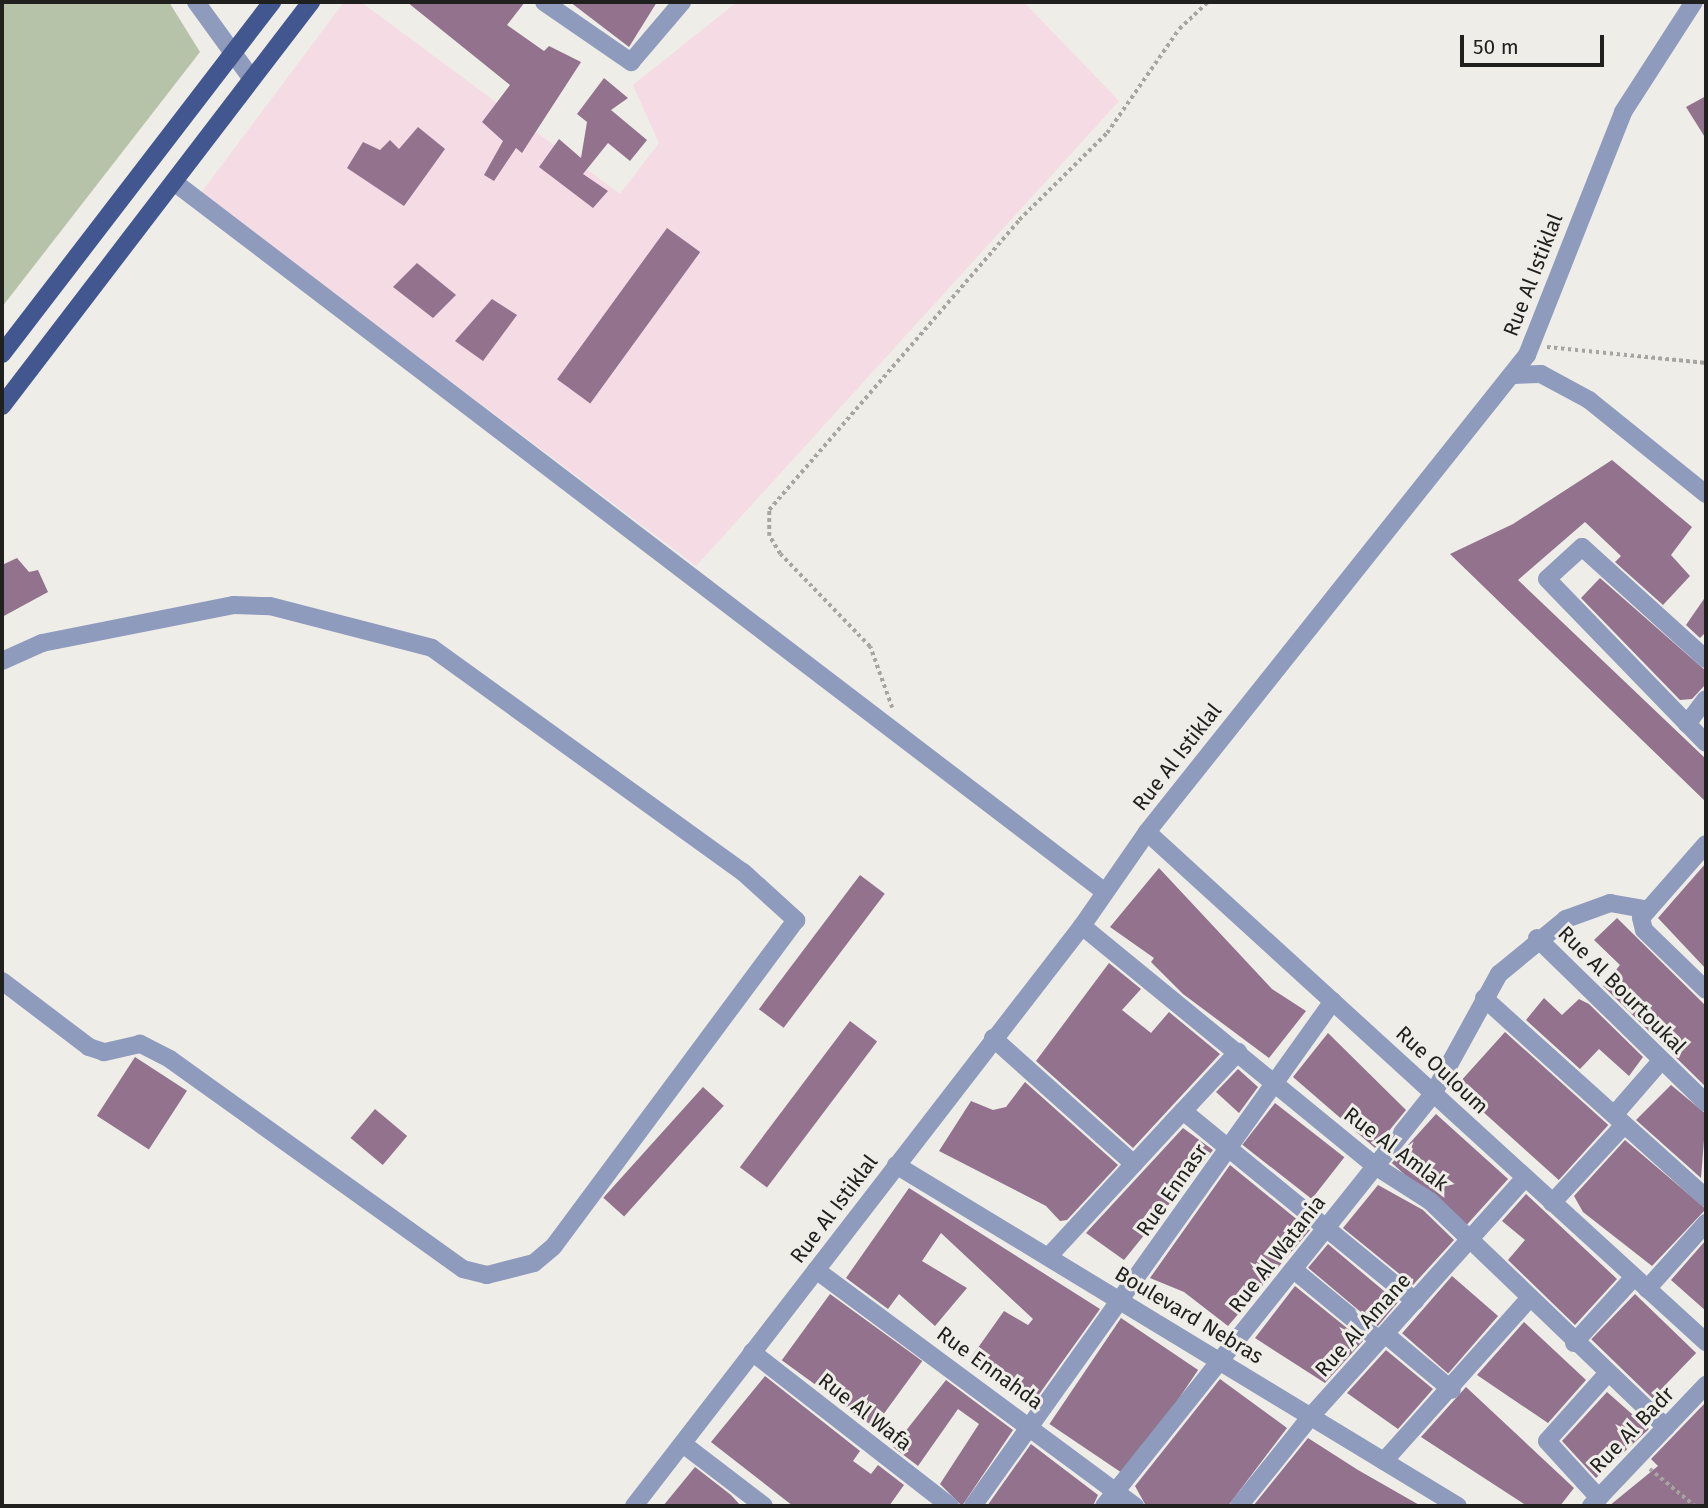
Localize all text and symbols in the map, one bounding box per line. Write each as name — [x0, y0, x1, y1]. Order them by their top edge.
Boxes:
scale bar — [1463, 21, 1606, 65]
text: 50 m — [1473, 34, 1519, 60]
street label: Rue Al Istiklal — [1498, 210, 1568, 340]
street label: Rue Al Istiklal — [1127, 698, 1227, 816]
street label: Rue Al Bourtoukal — [1553, 921, 1691, 1059]
street label: Rue Ouloum — [1391, 1021, 1493, 1119]
street label: Rue Al Amlak — [1339, 1102, 1453, 1196]
street label: Rue Ennasr — [1131, 1139, 1213, 1241]
street label: Rue Al Istiklal — [785, 1150, 883, 1268]
street label: Rue Al Watania — [1223, 1190, 1331, 1318]
street label: Boulevard Nebras — [1110, 1261, 1268, 1369]
street label: Rue Al Amane — [1310, 1268, 1416, 1382]
street label: Rue Ennahda — [932, 1321, 1048, 1415]
street label: Rue Al Wafa — [813, 1368, 917, 1456]
street label: Rue Al Badr — [1585, 1381, 1679, 1479]

